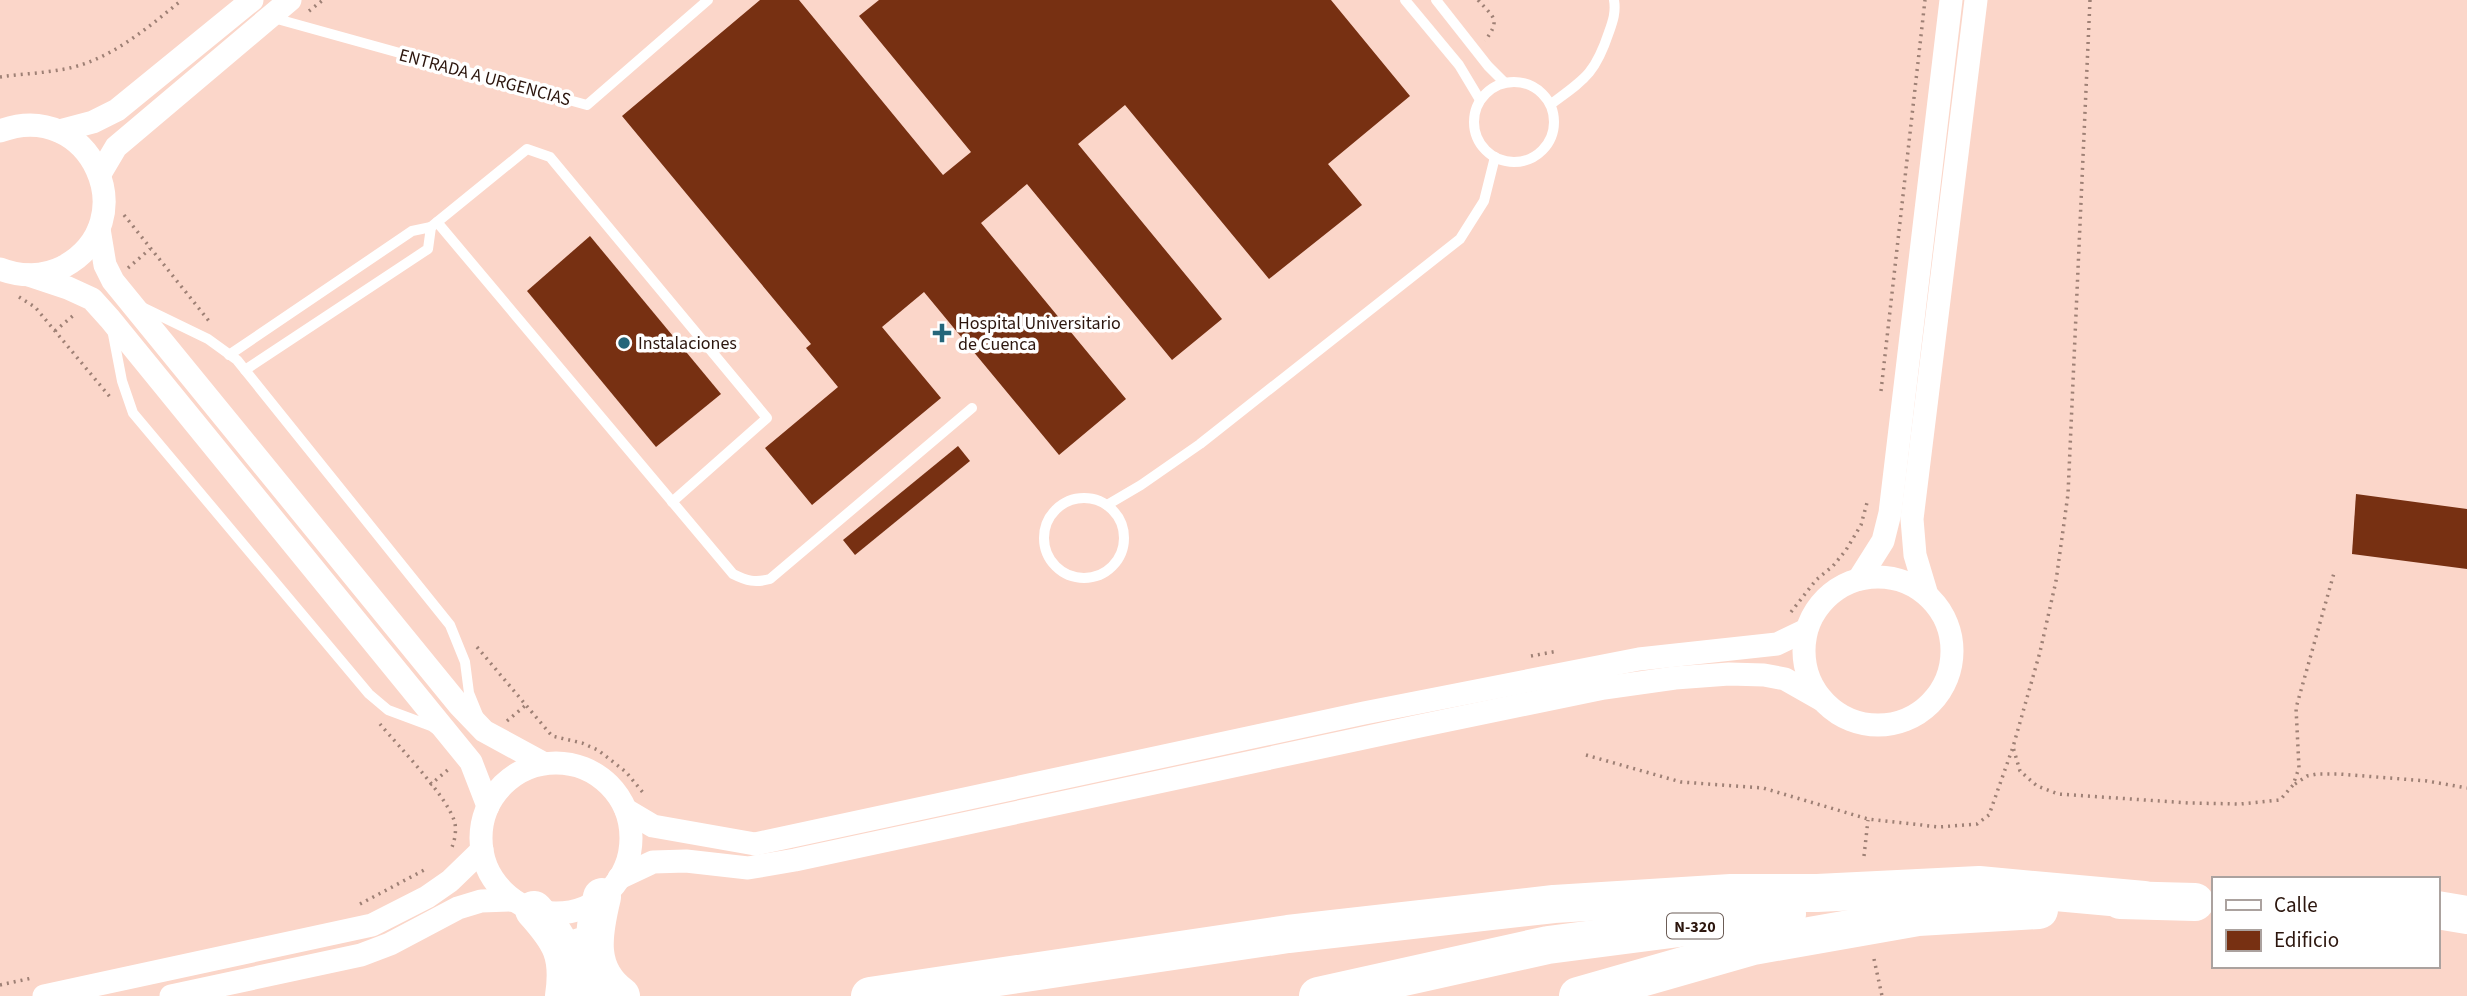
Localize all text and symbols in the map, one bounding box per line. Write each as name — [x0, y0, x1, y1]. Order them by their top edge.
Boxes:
street label: ENTRADA A URGENCIAS — [396, 43, 574, 112]
place label: Hospital Universitario de Cuenca — [958, 311, 1121, 357]
marker: Hospital Universitario de Cuenca — [932, 323, 952, 343]
place label: Instalaciones — [638, 331, 737, 356]
marker: Instalaciones — [616, 335, 632, 351]
legend — [2212, 877, 2439, 968]
text: Calle — [2274, 890, 2318, 920]
road number: N-320 — [1667, 914, 1723, 938]
text: Edificio — [2274, 925, 2339, 955]

